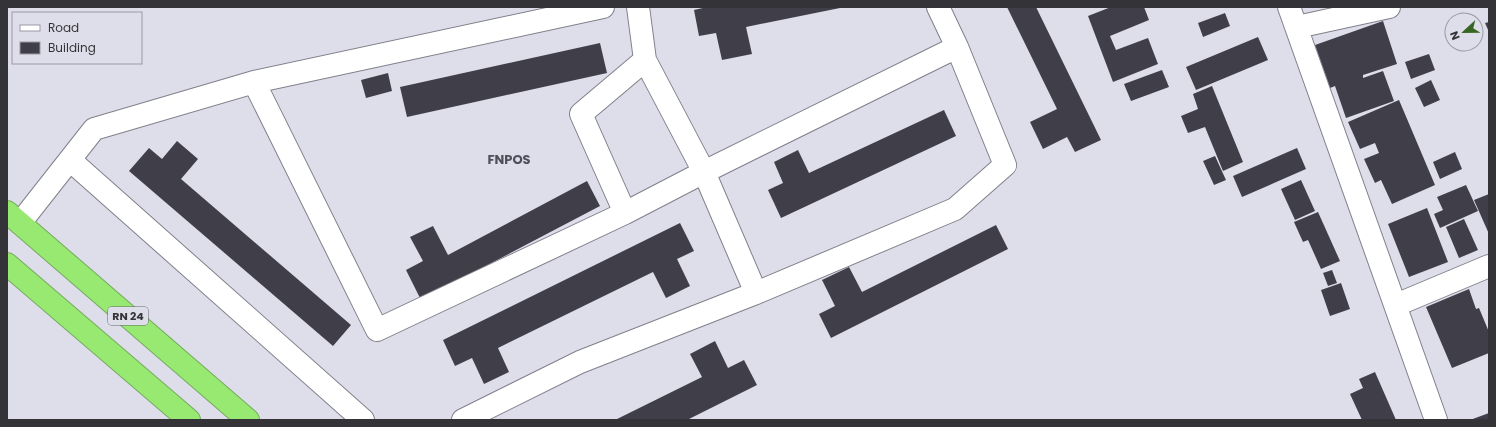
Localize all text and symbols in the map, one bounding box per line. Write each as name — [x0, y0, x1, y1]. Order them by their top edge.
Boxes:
legend — [12, 12, 142, 64]
north arrow — [1444, 12, 1484, 52]
text: Road — [48, 19, 79, 36]
text: N — [1446, 29, 1464, 43]
text: Building — [48, 39, 96, 56]
district label: FNPOS — [487, 150, 531, 169]
road number: RN 24 — [108, 307, 148, 325]

